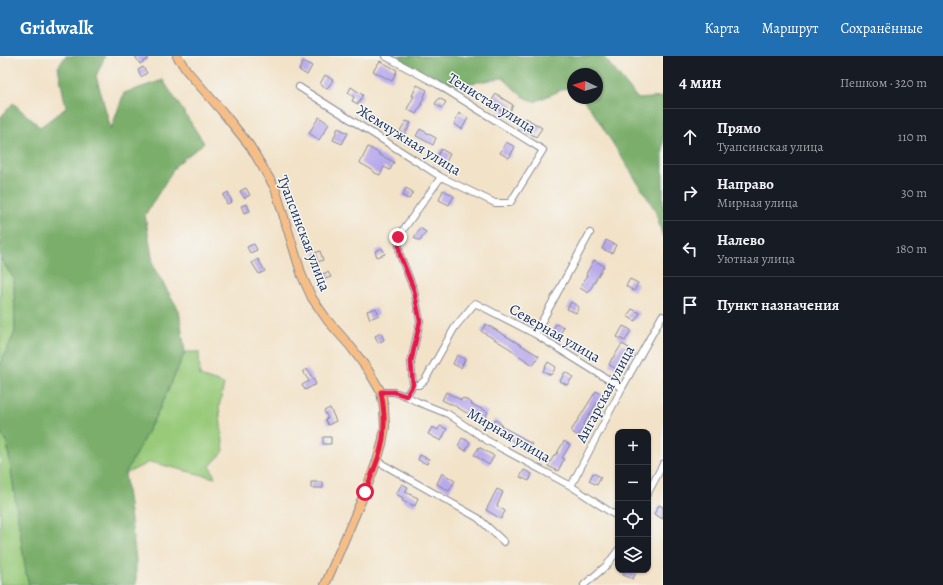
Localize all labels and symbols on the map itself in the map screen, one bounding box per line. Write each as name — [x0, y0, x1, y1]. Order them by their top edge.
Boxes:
street label: Тенистая улица — [444, 68, 540, 138]
north arrow — [567, 68, 603, 104]
street label: Жемчужная улица — [353, 100, 465, 180]
street label: Туапсинская улица — [273, 172, 335, 294]
route end — [389, 228, 407, 246]
street label: Северная улица — [506, 299, 604, 367]
street label: Ангарская улица — [570, 342, 639, 447]
street label: Мирная улица — [464, 403, 555, 467]
route start — [356, 483, 374, 501]

